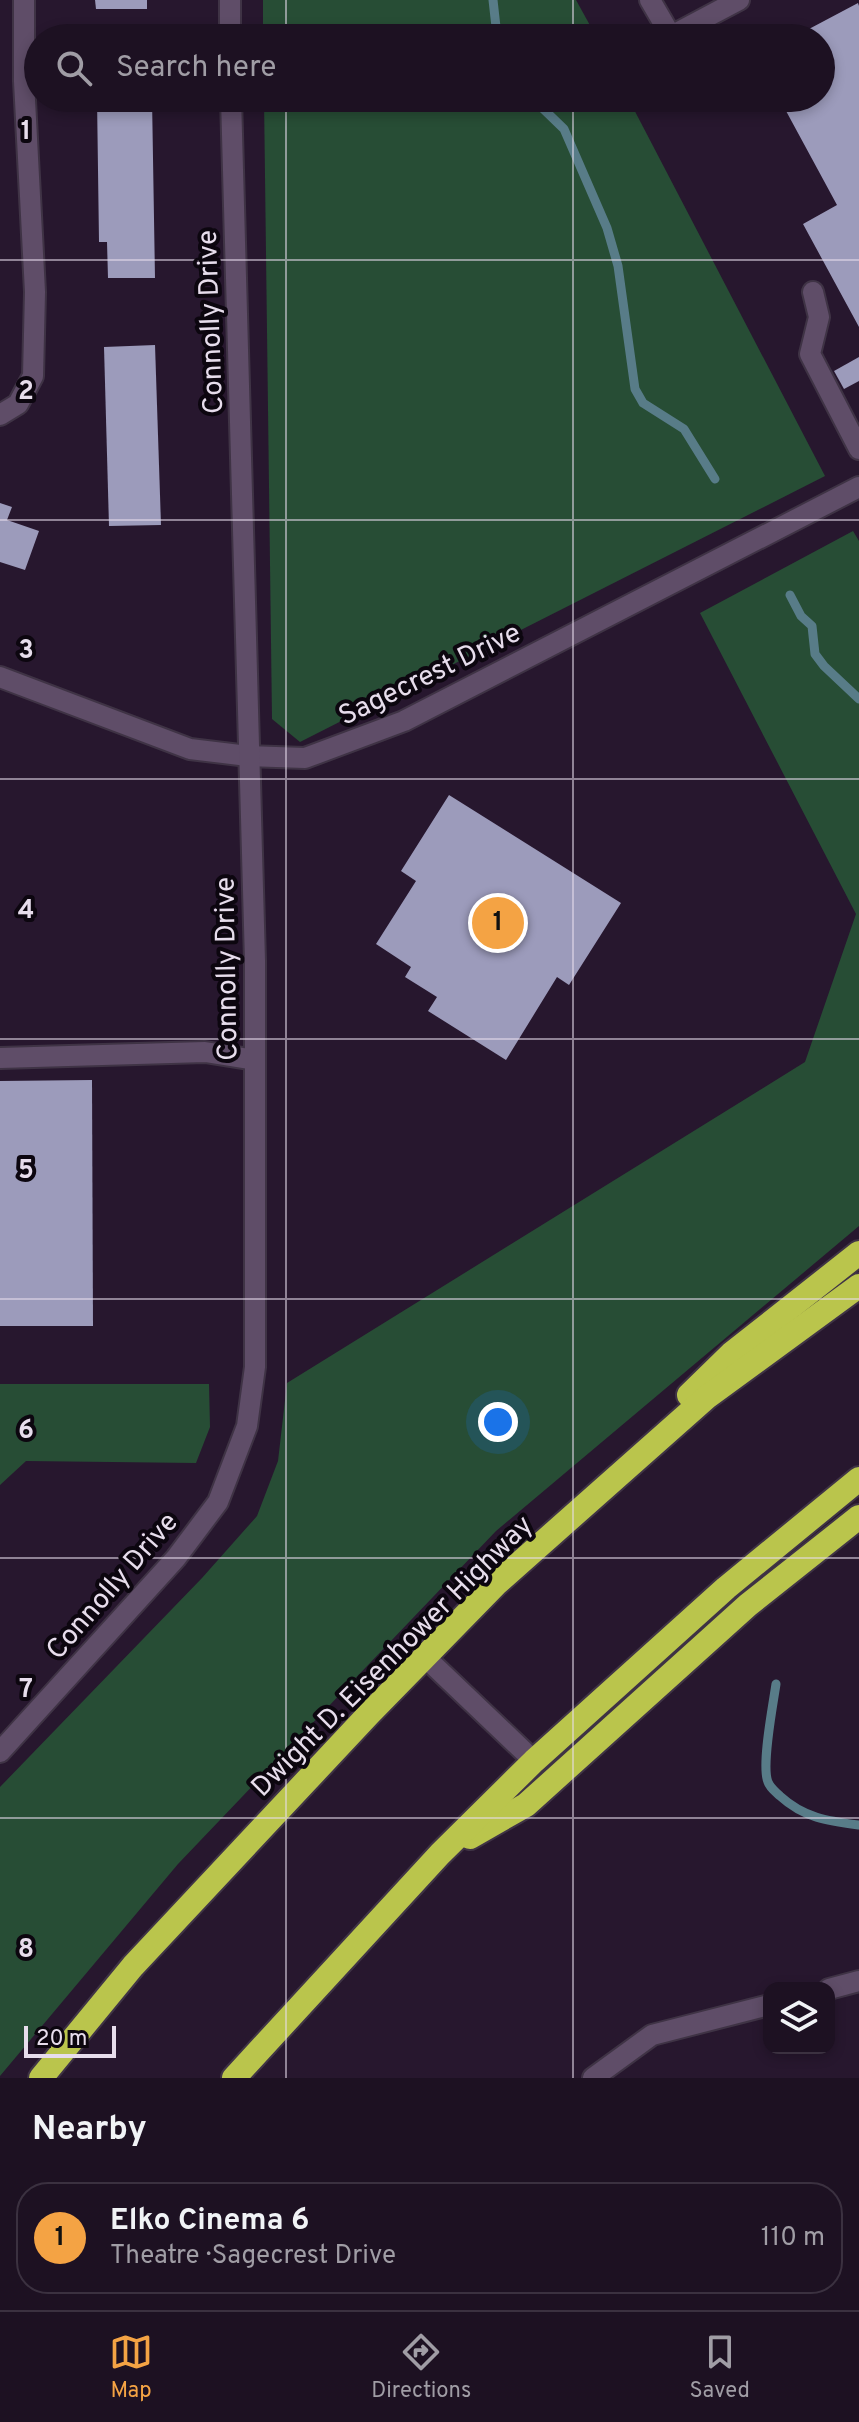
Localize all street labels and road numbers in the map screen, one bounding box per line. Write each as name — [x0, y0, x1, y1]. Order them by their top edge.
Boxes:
street label: Connolly Drive — [191, 229, 233, 415]
street label: Sagecrest Drive — [333, 616, 527, 735]
street label: Connolly Drive — [208, 877, 248, 1061]
street label: Connolly Drive — [39, 1506, 187, 1668]
street label: Dwight D. Eisenhower Highway — [245, 1509, 542, 1806]

